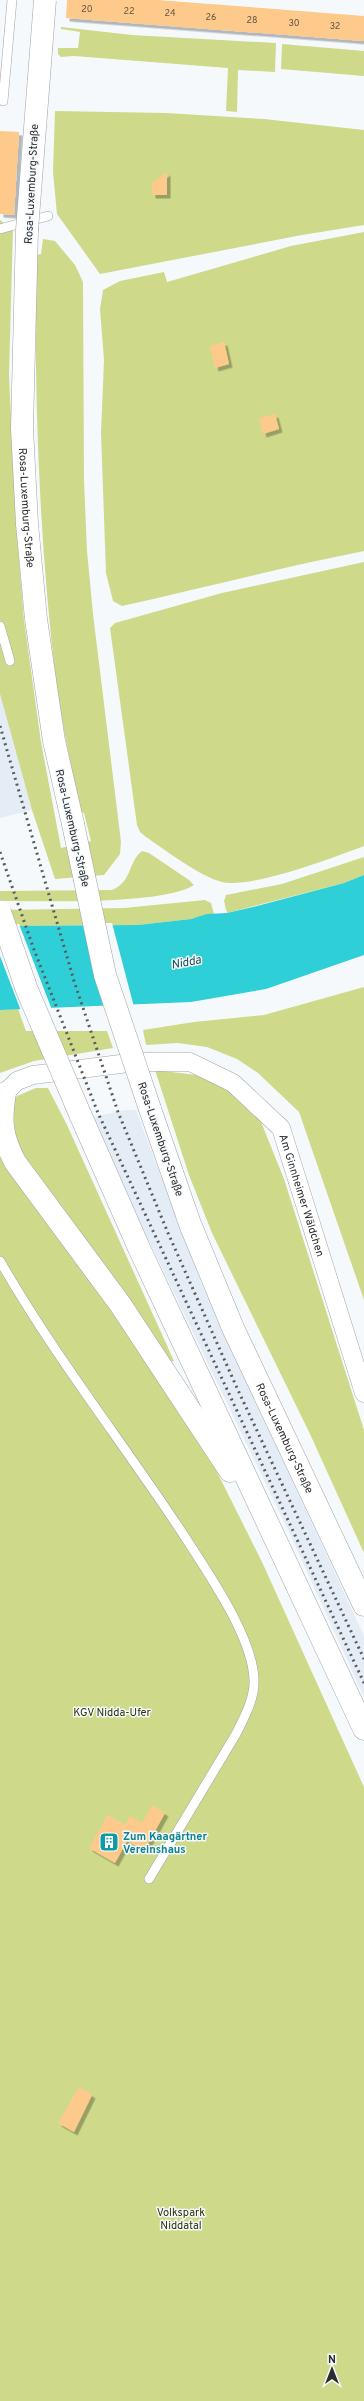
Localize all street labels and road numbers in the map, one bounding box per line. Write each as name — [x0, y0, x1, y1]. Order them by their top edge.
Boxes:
street label: Rosa-Luxemburg-Straße — [22, 124, 42, 244]
street label: Rosa-Luxemburg-Straße — [15, 447, 37, 569]
street label: Rosa-Luxemburg-Straße — [52, 768, 92, 888]
street label: Rosa-Luxemburg-Straße — [134, 1080, 186, 1199]
street label: Am Ginnheimer Wäldchen — [275, 1133, 327, 1259]
street label: Rosa-Luxemburg-Straße — [252, 1381, 316, 1496]

